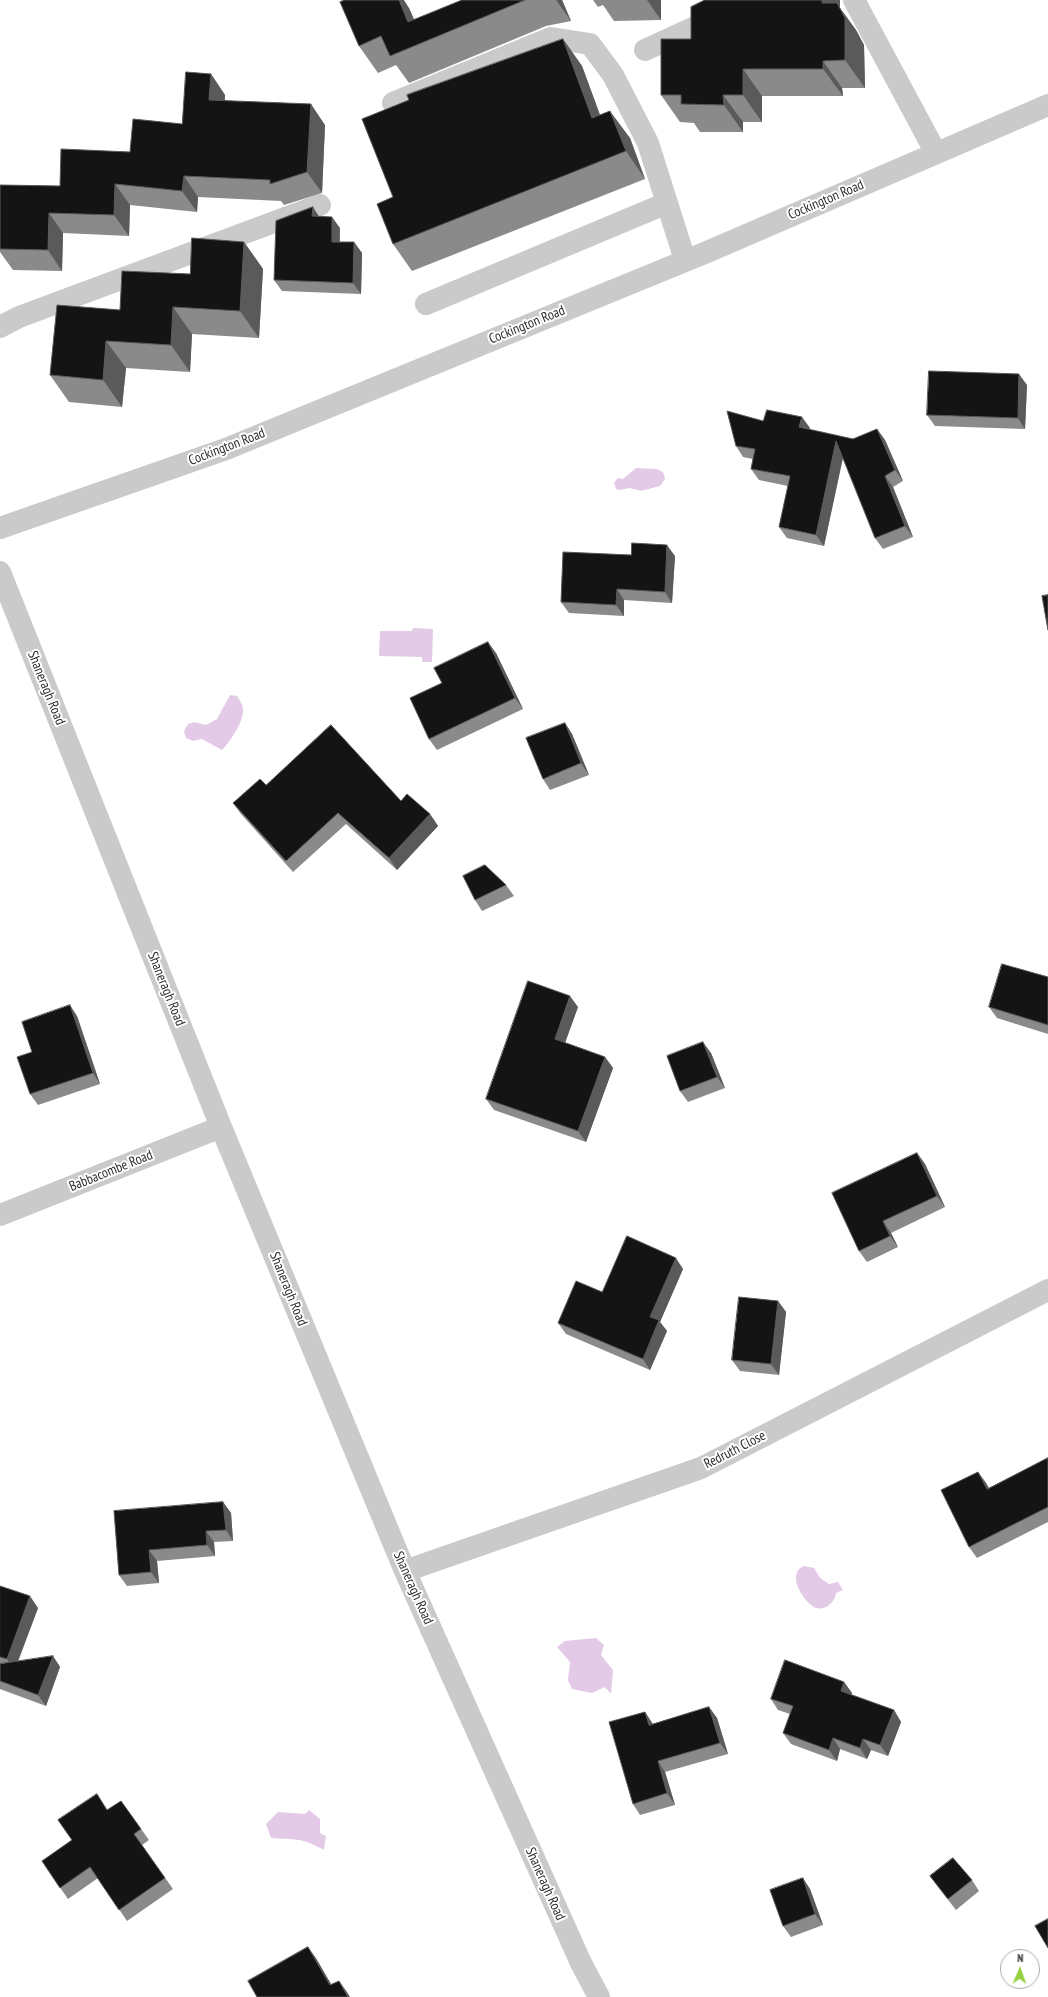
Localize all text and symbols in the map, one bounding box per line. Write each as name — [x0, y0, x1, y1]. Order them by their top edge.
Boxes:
street label: Cockington Road — [786, 177, 866, 223]
street label: Cockington Road — [487, 302, 567, 348]
street label: Cockington Road — [186, 425, 268, 469]
street label: Shaneragh Road — [24, 649, 68, 727]
street label: Shaneragh Road — [144, 950, 188, 1028]
street label: Babbacombe Road — [67, 1147, 155, 1195]
street label: Shaneragh Road — [266, 1250, 310, 1328]
street label: Redruth Close — [701, 1427, 769, 1473]
street label: Shaneragh Road — [389, 1549, 437, 1627]
street label: Shaneragh Road — [521, 1845, 569, 1923]
north arrow — [1000, 1949, 1040, 1989]
text: N — [1017, 1951, 1024, 1965]

